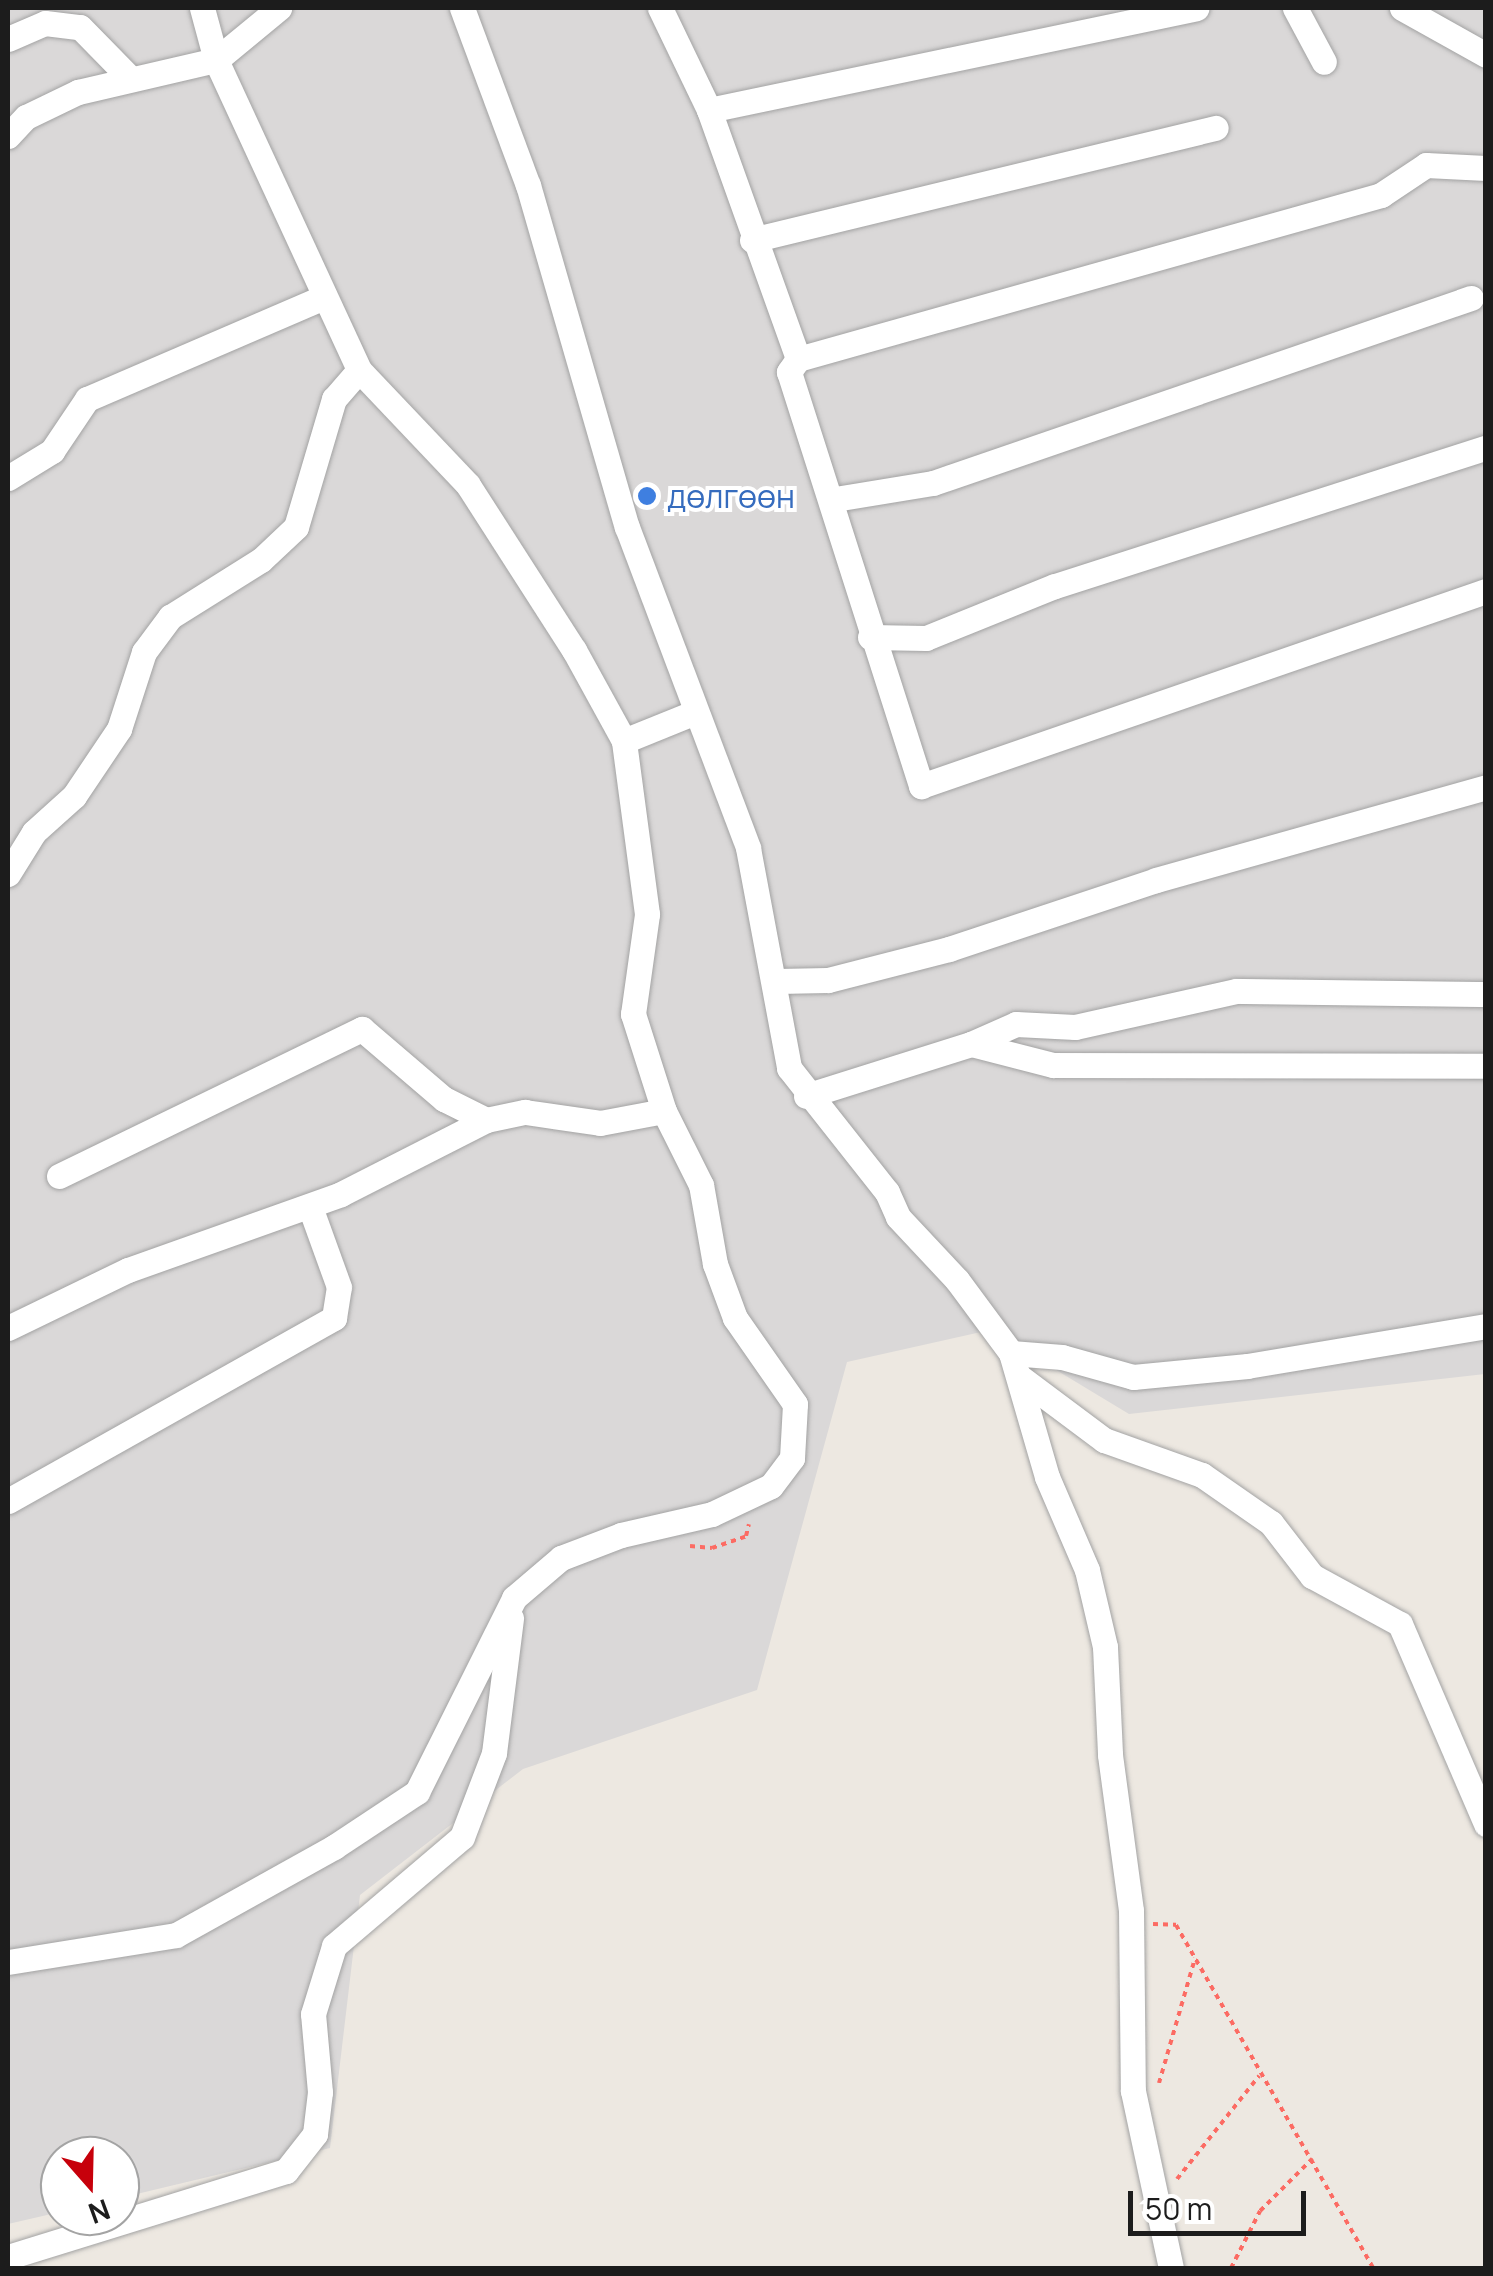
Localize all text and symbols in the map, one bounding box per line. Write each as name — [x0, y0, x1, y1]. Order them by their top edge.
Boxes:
place label: дөлгөөн — [667, 477, 795, 515]
marker: дөлгөөн — [636, 485, 658, 507]
north arrow — [40, 2136, 140, 2236]
scale bar — [1133, 2171, 1310, 2233]
text: 50 m — [1145, 2188, 1212, 2229]
text: N — [84, 2191, 116, 2234]

